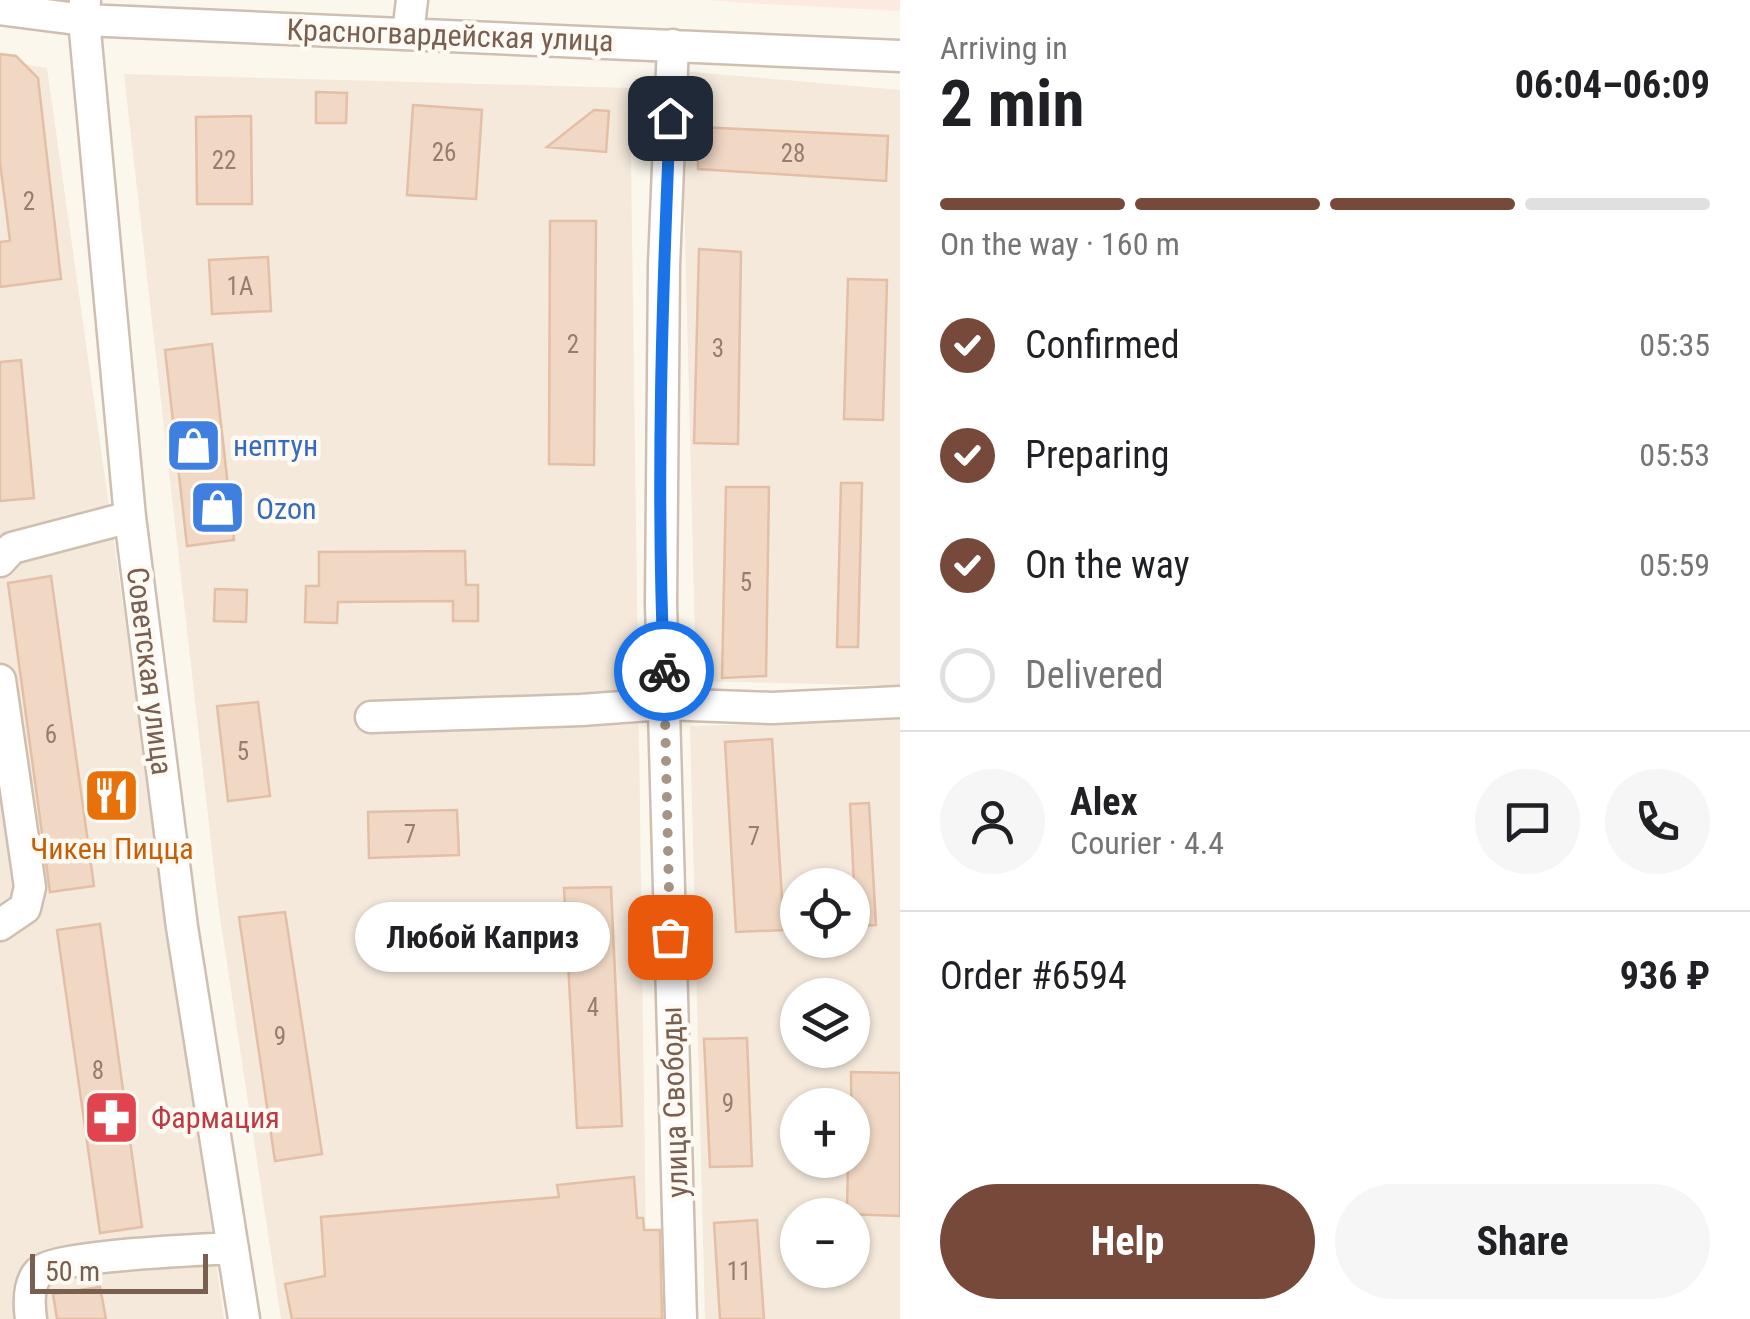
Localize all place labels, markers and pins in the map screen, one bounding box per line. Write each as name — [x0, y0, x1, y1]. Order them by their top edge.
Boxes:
pin — [628, 76, 713, 161]
shop icon: нептун — [164, 415, 224, 475]
place label: нептун — [233, 428, 318, 463]
shop icon: Ozon — [187, 478, 247, 538]
place label: Ozon — [256, 491, 317, 526]
restaurant icon: Чикен Пицца — [82, 765, 142, 825]
place label: Чикен Пицца — [30, 831, 194, 866]
pin — [628, 895, 713, 980]
callout: Любой Каприз — [355, 902, 610, 972]
pharmacy icon: Фармация — [82, 1087, 142, 1147]
place label: Фармация — [151, 1100, 280, 1135]

